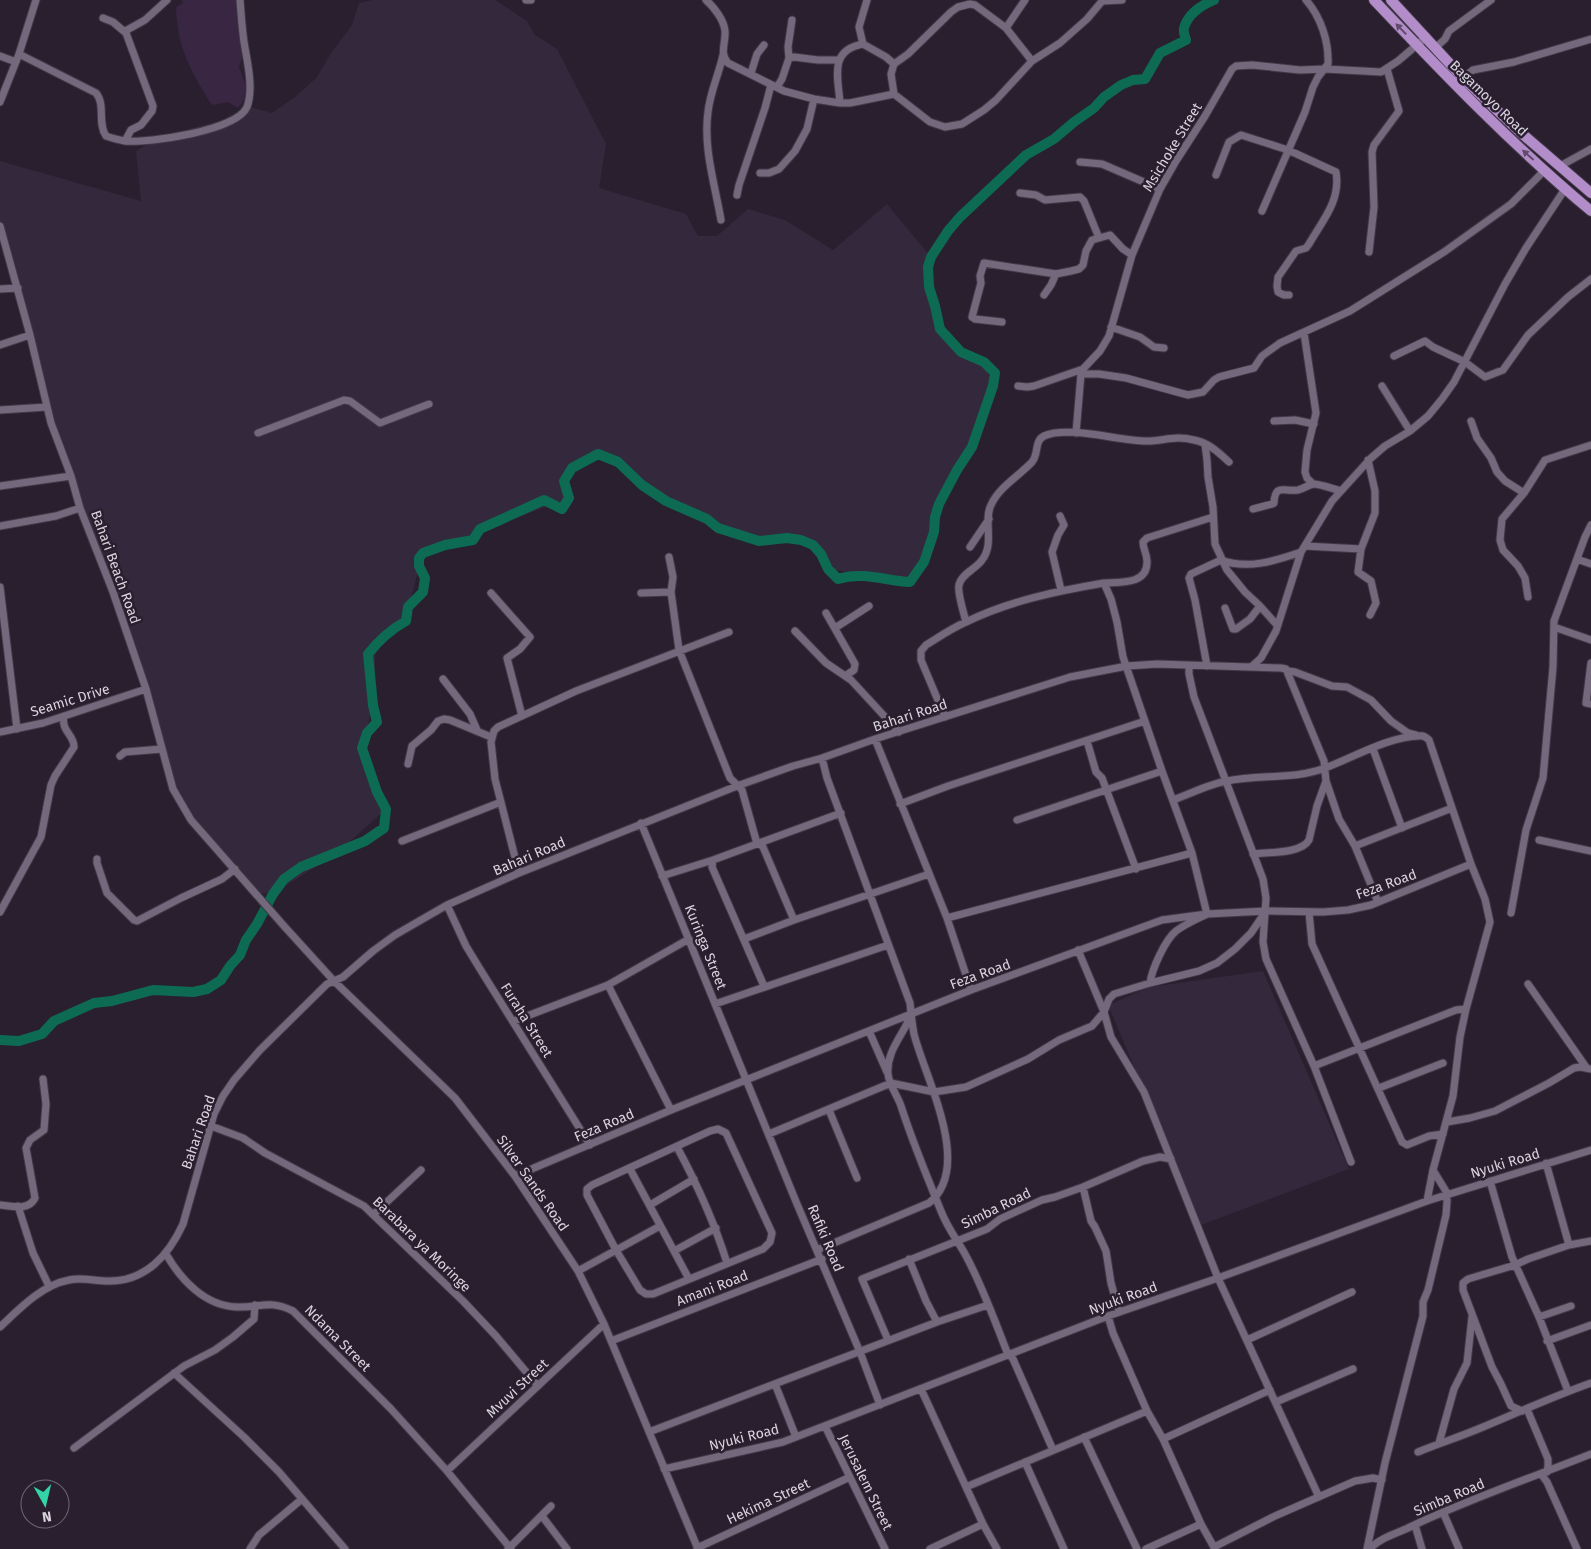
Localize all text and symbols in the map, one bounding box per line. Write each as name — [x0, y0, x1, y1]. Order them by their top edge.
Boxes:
one-way arrow — [1395, 23, 1407, 35]
street label: Bagamoyo Road — [1446, 57, 1531, 140]
street label: Msichoke Street — [1139, 99, 1206, 195]
one-way arrow — [1522, 150, 1535, 161]
street label: Bahari Beach Road — [87, 508, 144, 626]
street label: Seamic Drive — [28, 680, 112, 721]
street label: Bahari Road — [871, 695, 950, 736]
street label: Bahari Road — [490, 834, 568, 879]
street label: Feza Road — [1353, 866, 1419, 903]
street label: Kuringa Street — [681, 902, 731, 993]
street label: Feza Road — [947, 956, 1013, 993]
street label: Furaha Street — [497, 980, 557, 1061]
street label: Bahari Road — [178, 1093, 219, 1171]
street label: Feza Road — [572, 1105, 637, 1146]
street label: Silver Sands Road — [493, 1132, 572, 1235]
street label: Nyuki Road — [1468, 1145, 1542, 1182]
street label: Simba Road — [959, 1184, 1034, 1233]
street label: Barabara ya Moringe — [369, 1193, 474, 1296]
street label: Rafiki Road — [804, 1202, 847, 1274]
street label: Amani Road — [674, 1267, 751, 1310]
street label: Nyuki Road — [1087, 1278, 1160, 1319]
street label: Ndama Street — [301, 1302, 375, 1376]
street label: Mvuvi Street — [483, 1355, 553, 1421]
street label: Nyuki Road — [707, 1421, 781, 1454]
street label: Jerusalem Street — [835, 1431, 897, 1534]
street label: Hekima Street — [724, 1474, 813, 1528]
street label: Simba Road — [1411, 1475, 1487, 1520]
north arrow — [20, 1479, 70, 1529]
text: N — [41, 1507, 53, 1525]

